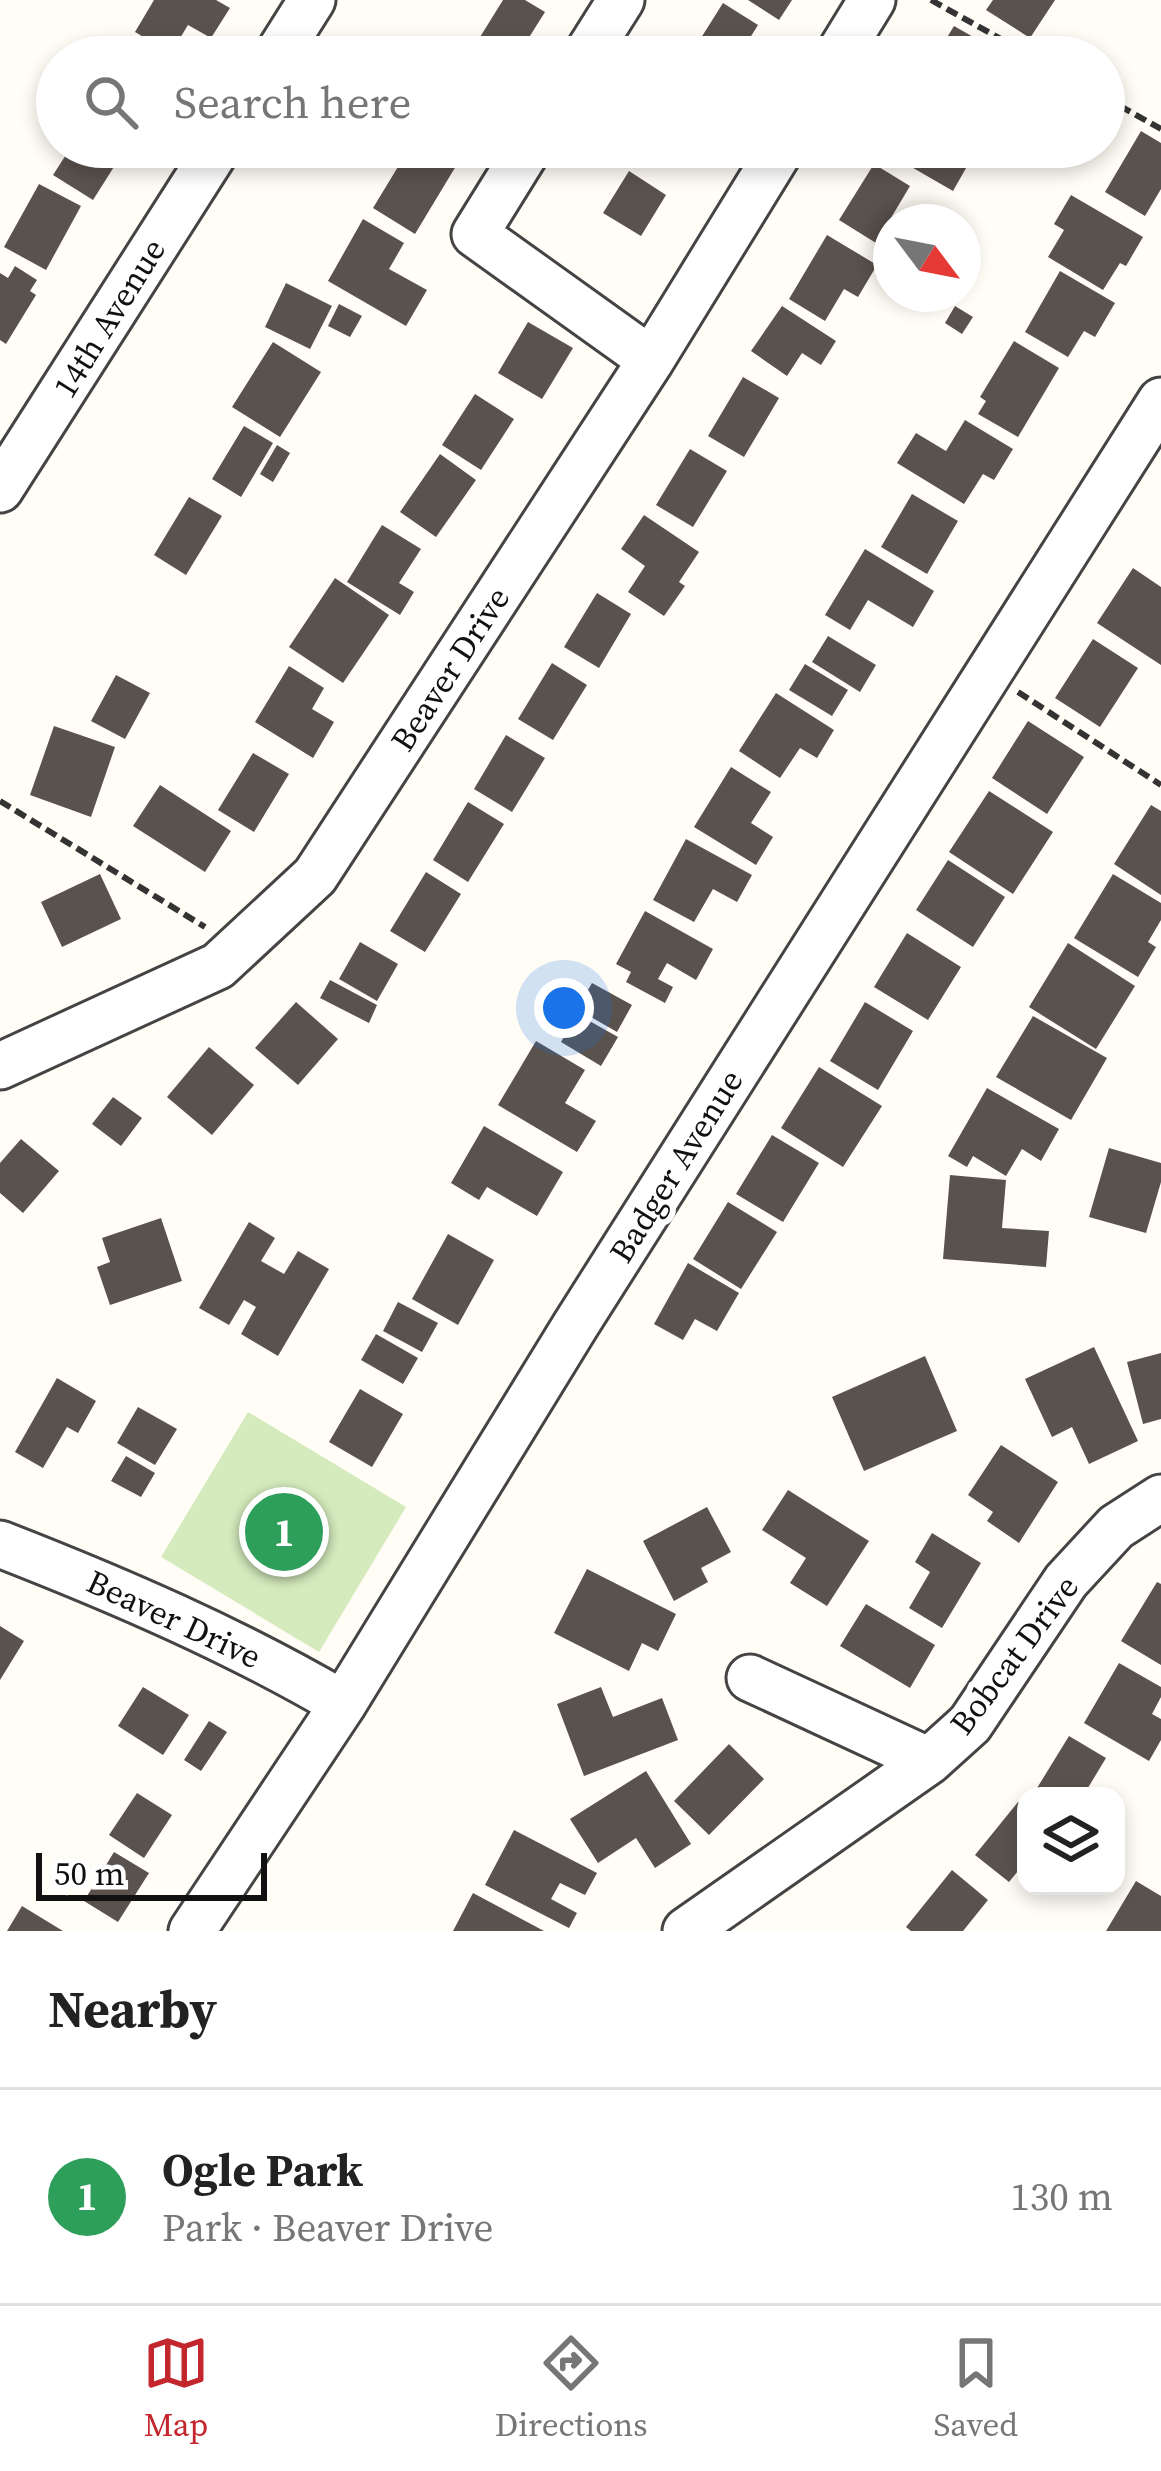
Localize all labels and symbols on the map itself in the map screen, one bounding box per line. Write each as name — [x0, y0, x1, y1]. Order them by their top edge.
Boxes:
north arrow — [873, 204, 981, 312]
street label: 14th Avenue — [42, 230, 176, 406]
street label: Beaver Drive — [380, 578, 520, 760]
your location — [534, 978, 594, 1038]
street label: Badger Avenue — [599, 1061, 753, 1271]
pin: 1 — [245, 1487, 323, 1577]
street label: Beaver Drive — [80, 1559, 268, 1679]
street label: Bobcat Drive — [939, 1566, 1089, 1744]
scale bar — [36, 1847, 267, 1900]

